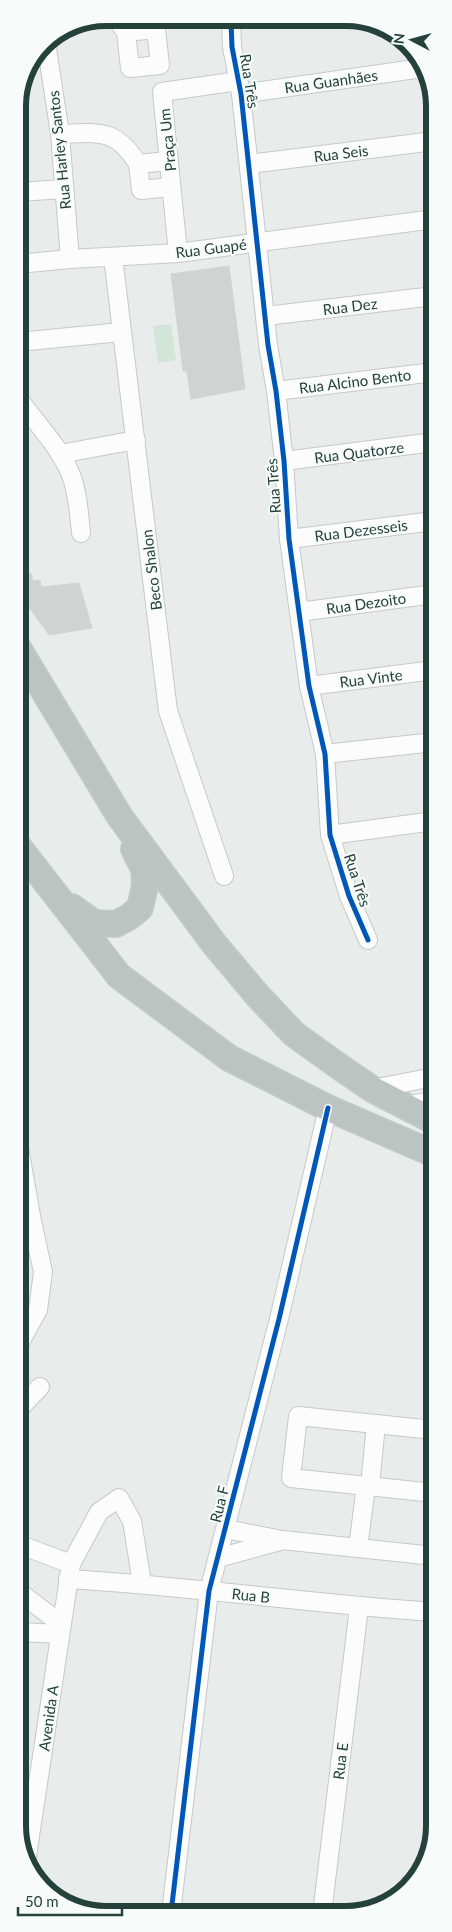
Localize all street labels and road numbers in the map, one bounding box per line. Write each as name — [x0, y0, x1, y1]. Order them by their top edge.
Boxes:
street label: Rua Três — [237, 52, 263, 110]
street label: Rua Guanhães — [283, 66, 379, 96]
street label: Rua Harley Santos — [44, 90, 74, 210]
street label: Praça Um — [155, 108, 179, 172]
street label: Rua Seis — [313, 141, 369, 165]
street label: Rua Guapé — [174, 235, 248, 261]
street label: Rua Dez — [322, 294, 378, 318]
street label: Rua Alcino Bento — [298, 365, 412, 397]
street label: Rua Quatorze — [313, 438, 405, 466]
street label: Rua Três — [262, 458, 284, 514]
street label: Rua Dezesseis — [313, 515, 409, 545]
street label: Beco Shalon — [137, 529, 165, 611]
street label: Rua Dezoito — [325, 588, 407, 618]
street label: Rua Vinte — [338, 665, 404, 691]
street label: Rua Três — [341, 851, 375, 909]
street label: Rua F — [206, 1484, 232, 1524]
street label: Rua B — [231, 1584, 271, 1606]
street label: Avenida A — [34, 1683, 62, 1752]
street label: Rua E — [329, 1741, 351, 1781]

